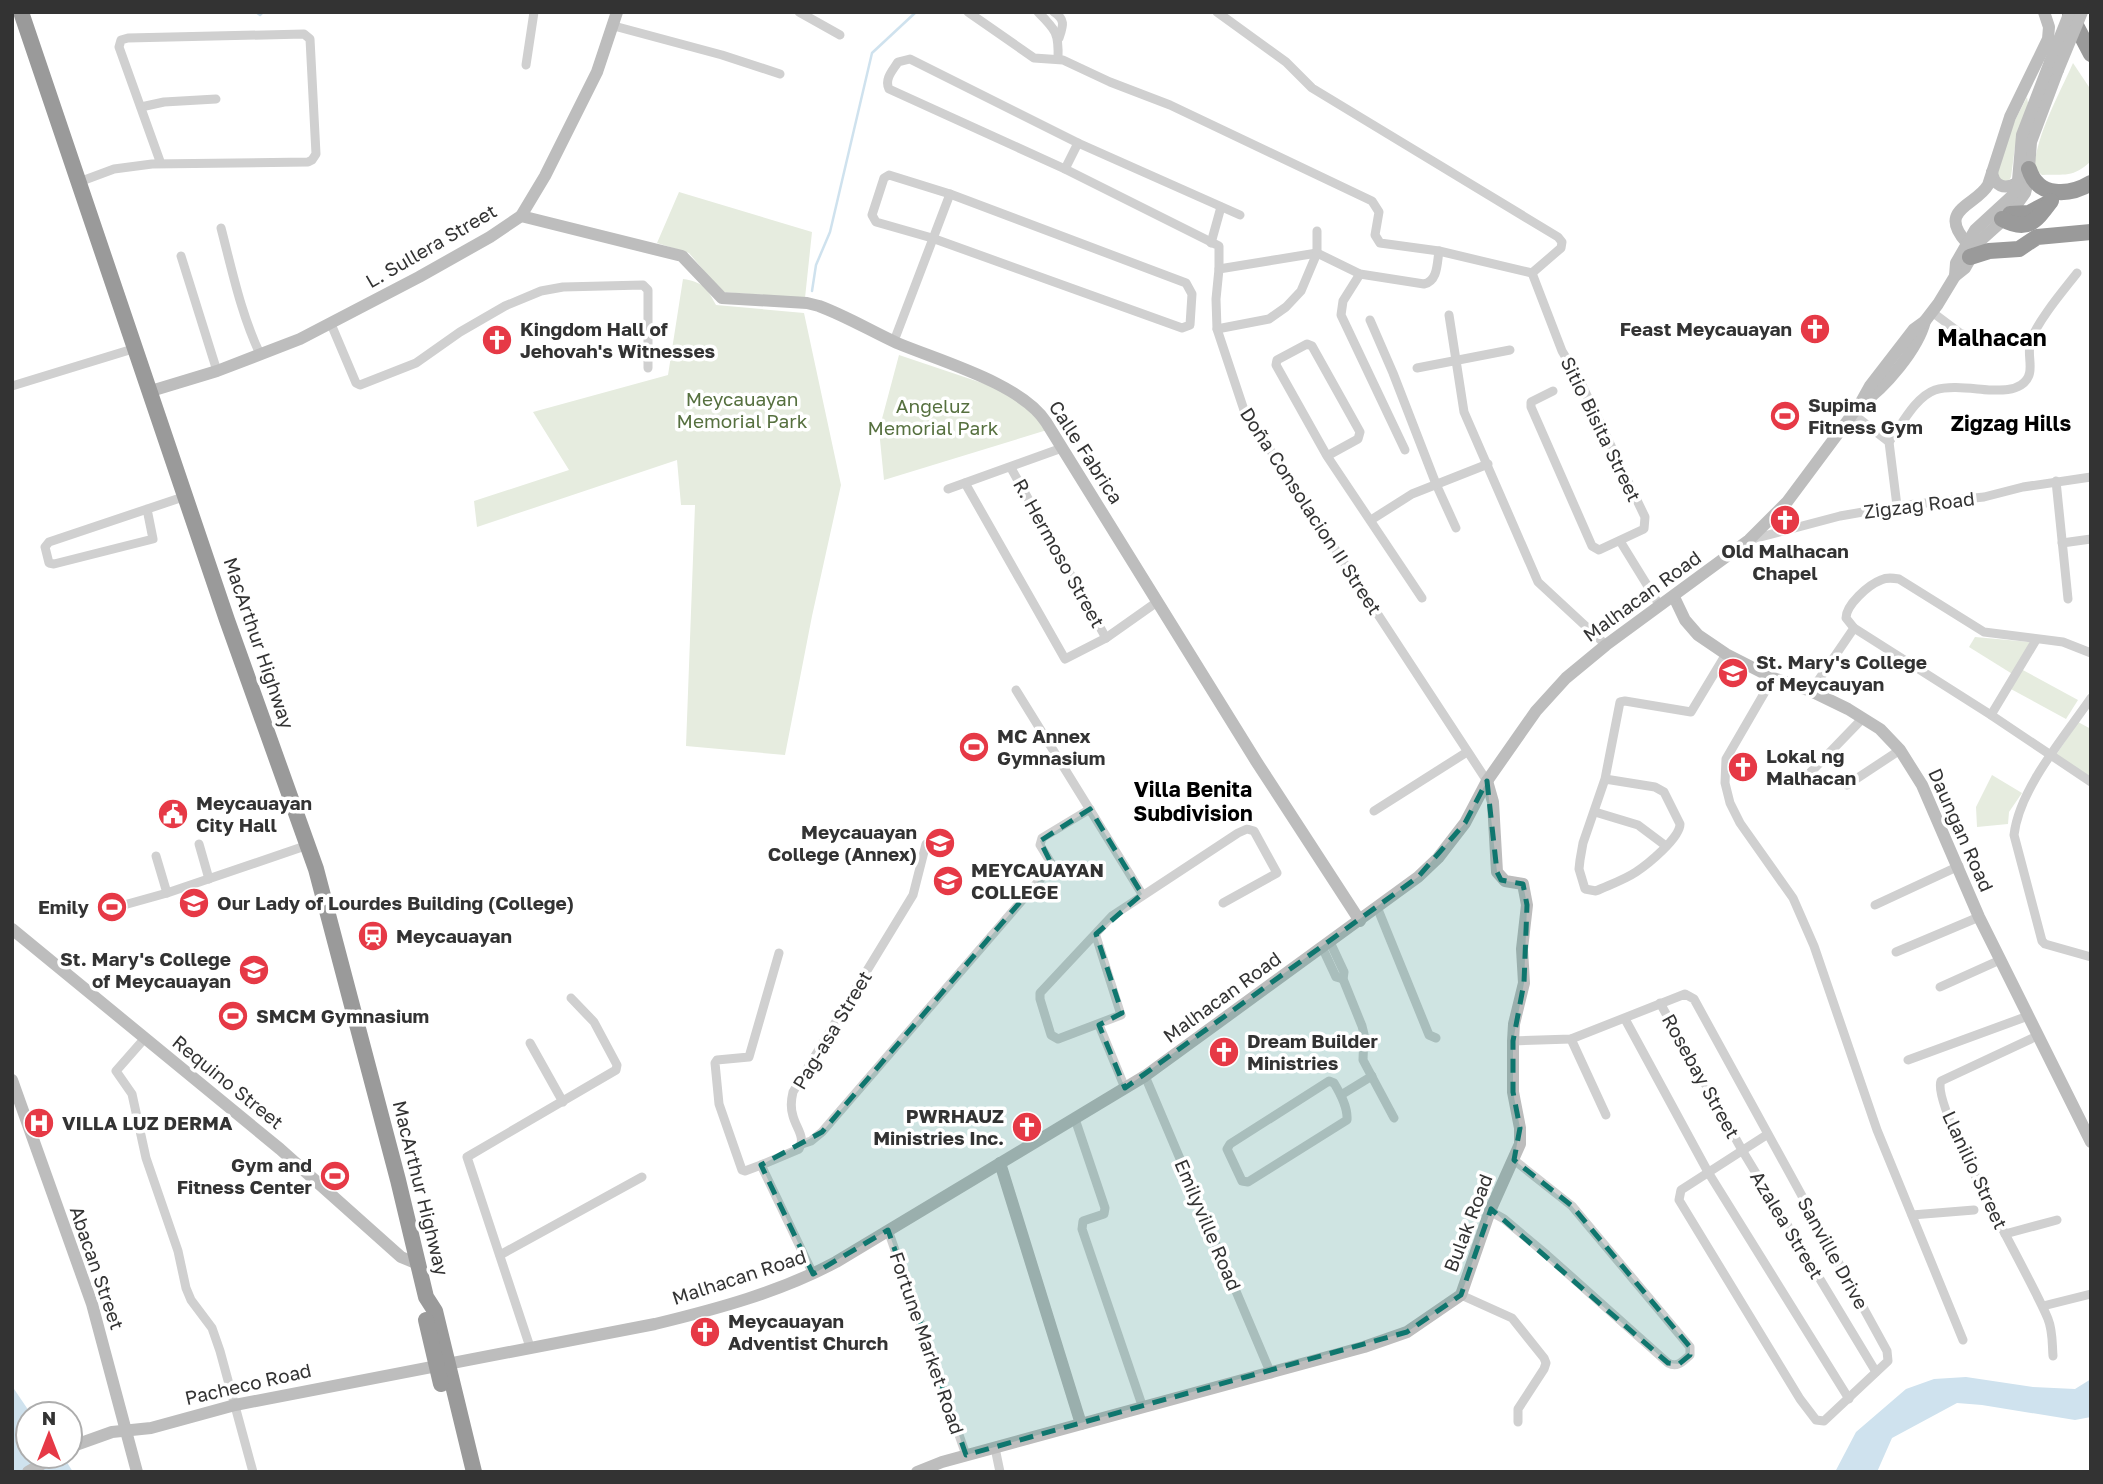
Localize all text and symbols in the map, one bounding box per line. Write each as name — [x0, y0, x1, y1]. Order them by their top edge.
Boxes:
street label: L. Sullera Street — [361, 199, 500, 292]
church icon: Feast Meycauayan — [1798, 312, 1832, 346]
place label: Kingdom Hall of Jehovah's Witnesses — [520, 317, 716, 362]
place label: Feast Meycauayan — [1620, 317, 1792, 340]
church icon: Kingdom Hall of Jehovah's Witnesses — [480, 323, 514, 357]
district label: Malhacan — [1937, 323, 2047, 351]
street label: Sitio Bisita Street — [1556, 353, 1647, 505]
park label: Meycauayan Memorial Park — [677, 387, 808, 432]
place label: Supima Fitness Gym — [1808, 393, 1923, 438]
park label: Angeluz Memorial Park — [868, 394, 999, 439]
street label: Calle Fabrica — [1045, 396, 1128, 508]
sports icon: Supima Fitness Gym — [1768, 399, 1802, 433]
street label: Doña Consolacion II Street — [1236, 403, 1387, 619]
district label: Zigzag Hills — [1951, 410, 2071, 436]
street label: R. Hermoso Street — [1009, 474, 1110, 631]
street label: Zigzag Road — [1862, 486, 1976, 523]
church icon: Old Malhacan Chapel — [1768, 503, 1802, 537]
place label: Old Malhacan Chapel — [1721, 539, 1849, 584]
street label: Malhacan Road — [1578, 545, 1705, 646]
street label: MacArthur Highway — [219, 554, 300, 732]
place label: St. Mary's College of Meycauyan — [1756, 650, 1927, 695]
school or university icon: St. Mary's College of Meycauyan — [1716, 656, 1750, 690]
place label: MC Annex Gymnasium — [997, 724, 1105, 769]
sports icon: MC Annex Gymnasium — [957, 730, 991, 764]
place label: Lokal ng Malhacan — [1766, 744, 1856, 789]
church icon: Lokal ng Malhacan — [1726, 750, 1760, 784]
street label: Daungan Road — [1924, 765, 1999, 895]
district label: Villa Benita Subdivision — [1133, 776, 1253, 826]
place label: Meycauayan City Hall — [196, 791, 312, 836]
public building icon: Meycauayan City Hall — [156, 797, 190, 831]
place label: Meycauayan College (Annex) — [768, 820, 917, 865]
school or university icon: Meycauayan College (Annex) — [923, 826, 957, 860]
place label: MEYCAUAYAN COLLEGE — [971, 858, 1104, 903]
school or university icon: MEYCAUAYAN COLLEGE — [931, 864, 965, 898]
school or university icon: Our Lady of Lourdes Building (College) — [177, 886, 211, 920]
sports icon: Emily — [95, 890, 129, 924]
place label: Our Lady of Lourdes Building (College) — [217, 891, 574, 914]
place label: Emily — [38, 895, 90, 918]
station icon: Meycauayan — [356, 919, 390, 953]
place label: Meycauayan — [396, 924, 512, 947]
street label: Malhacan Road — [1158, 946, 1285, 1047]
place label: St. Mary's College of Meycauayan — [60, 947, 231, 992]
school or university icon: St. Mary's College of Meycauayan — [237, 953, 271, 987]
street label: Pag-asa Street — [787, 966, 876, 1093]
sports icon: SMCM Gymnasium — [216, 999, 250, 1033]
place label: SMCM Gymnasium — [256, 1004, 429, 1027]
street label: Rosebay Street — [1658, 1009, 1745, 1142]
place label: Dream Builder Ministries — [1247, 1029, 1378, 1074]
street label: Requino Street — [168, 1030, 288, 1133]
church icon: Dream Builder Ministries — [1207, 1035, 1241, 1069]
street label: MacArthur Highway — [389, 1098, 454, 1278]
place label: PWRHAUZ Ministries Inc. — [873, 1104, 1004, 1149]
hospital icon: VILLA LUZ DERMA — [22, 1106, 56, 1140]
street label: Llanilio Street — [1938, 1107, 2013, 1233]
church icon: PWRHAUZ Ministries Inc. — [1010, 1110, 1044, 1144]
place label: VILLA LUZ DERMA — [62, 1111, 233, 1134]
place label: Gym and Fitness Center — [177, 1153, 313, 1198]
street label: Emilyville Road — [1170, 1156, 1246, 1294]
sports icon: Gym and Fitness Center — [318, 1159, 352, 1193]
street label: Azalea Street — [1746, 1167, 1829, 1283]
street label: Bulak Road — [1438, 1171, 1497, 1275]
street label: Sanville Drive — [1793, 1193, 1874, 1313]
street label: Abacan Street — [66, 1203, 129, 1333]
street label: Malhacan Road — [669, 1244, 809, 1309]
street label: Fortune Market Road — [885, 1249, 970, 1437]
place label: Meycauayan Adventist Church — [728, 1309, 888, 1354]
church icon: Meycauayan Adventist Church — [688, 1315, 722, 1349]
street label: Pacheco Road — [182, 1358, 313, 1409]
north arrow — [14, 1400, 84, 1470]
text: N — [42, 1406, 56, 1429]

